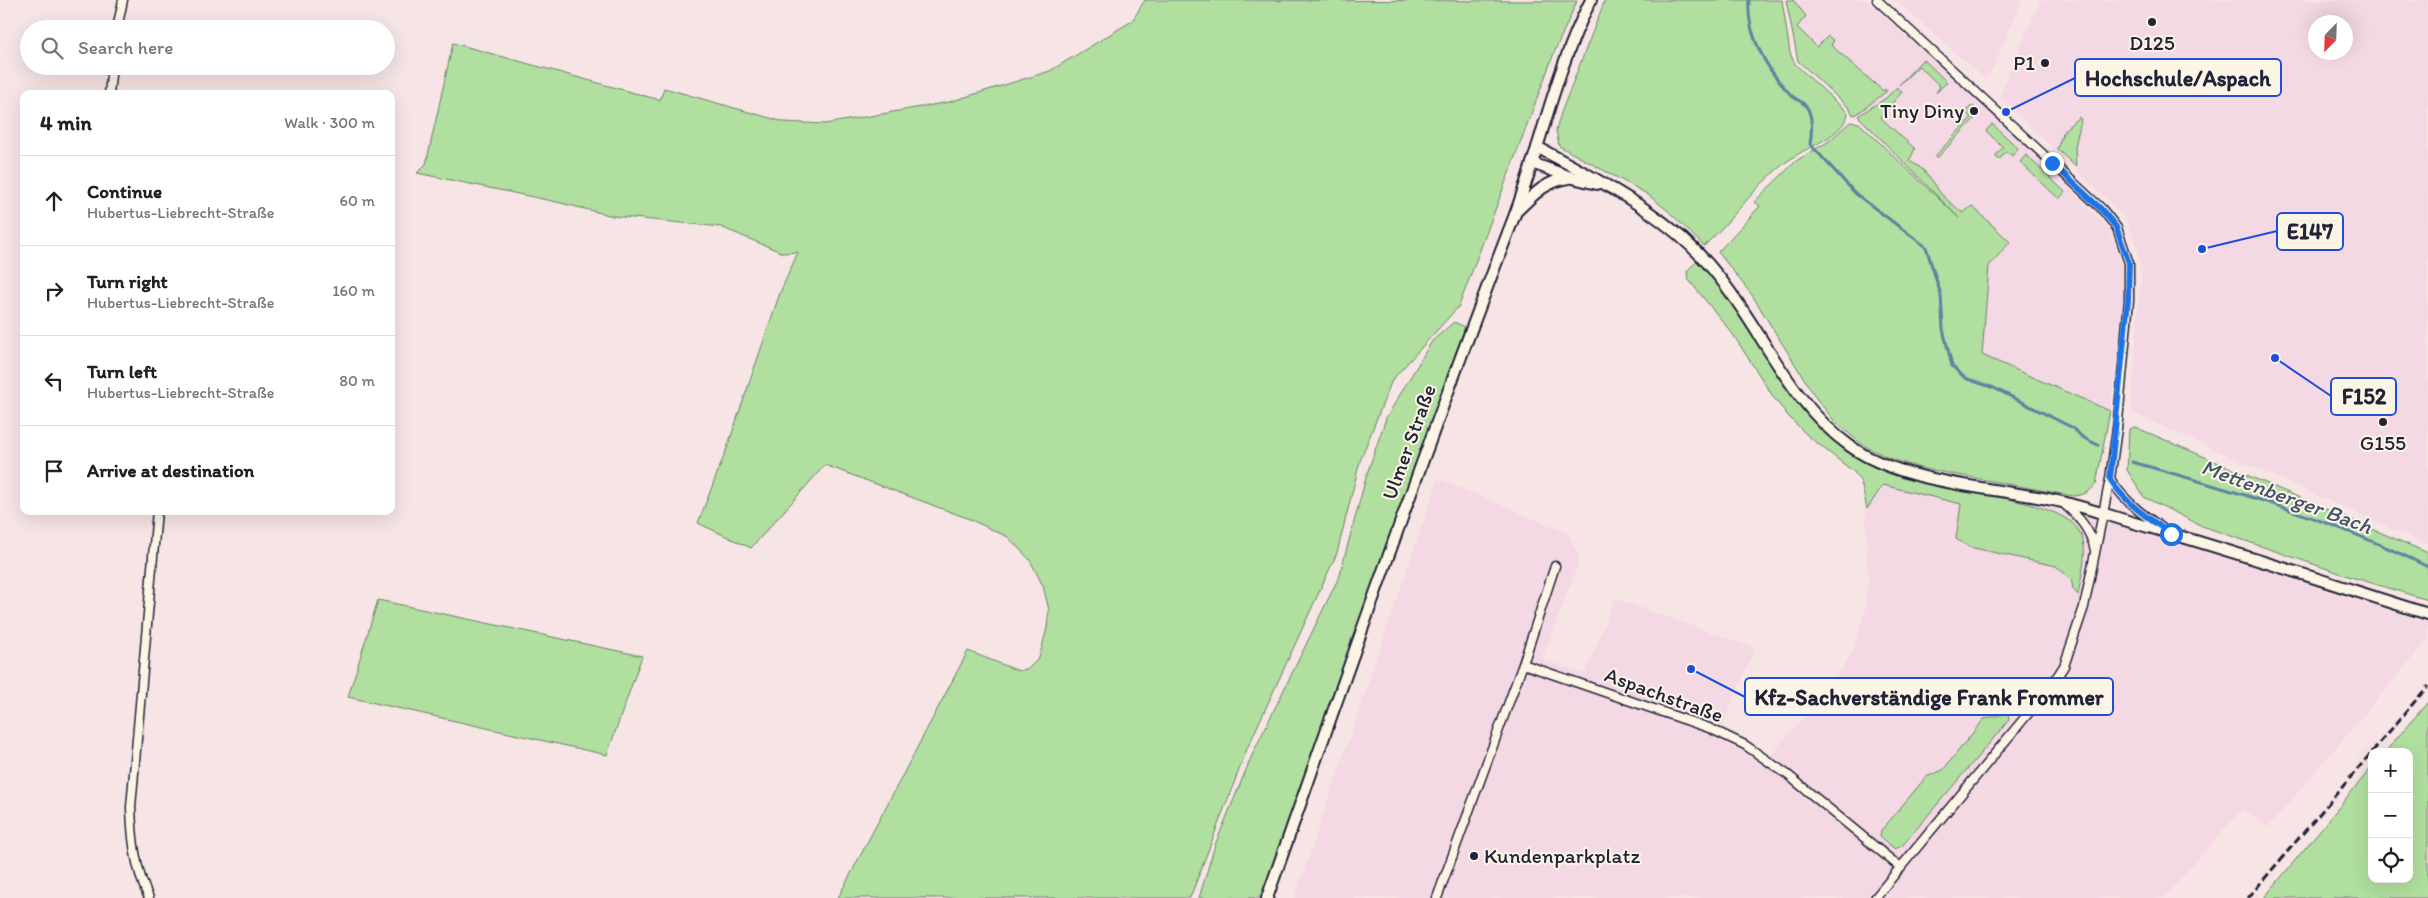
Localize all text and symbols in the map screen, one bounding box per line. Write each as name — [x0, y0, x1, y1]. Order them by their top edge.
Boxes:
north arrow — [2308, 15, 2353, 60]
marker: D125 — [2146, 16, 2158, 28]
search box — [20, 20, 395, 75]
place label: D125 — [2129, 30, 2175, 55]
icon: search — [38, 34, 66, 62]
text: Search here — [78, 36, 173, 59]
place label: P1 — [2013, 50, 2035, 75]
marker: P1 — [2039, 57, 2051, 69]
callout: Hochschule/Aspach — [2075, 59, 2281, 96]
text: Hochschule/Aspach — [2085, 65, 2272, 92]
place label: Tiny Diny — [1880, 98, 1964, 123]
marker: Tiny Diny — [1968, 105, 1980, 117]
text: 4 min — [40, 110, 92, 135]
text: Walk · 300 m — [284, 113, 375, 132]
route end — [2041, 152, 2064, 175]
text: Continue — [87, 180, 162, 203]
icon: ahead — [40, 187, 68, 215]
text: 60 m — [340, 191, 375, 210]
text: Hubertus-Liebrecht-Straße — [87, 203, 274, 222]
callout: E147 — [2277, 213, 2343, 250]
text: E147 — [2287, 218, 2333, 245]
text: Turn right — [87, 270, 168, 293]
icon: right — [40, 277, 68, 305]
text: 160 m — [332, 281, 375, 300]
text: Hubertus-Liebrecht-Straße — [87, 293, 274, 312]
text: Turn left — [87, 360, 157, 383]
icon: left — [40, 367, 68, 395]
text: 80 m — [339, 371, 375, 390]
callout: F152 — [2331, 378, 2396, 415]
street label: Ulmer Straße — [1376, 381, 1441, 503]
text: Hubertus-Liebrecht-Straße — [87, 383, 274, 402]
text: F152 — [2342, 383, 2387, 410]
marker: G155 — [2377, 416, 2389, 428]
place label: G155 — [2360, 430, 2406, 455]
water label: Mettenberger Bach — [2198, 453, 2376, 540]
icon: arrive — [40, 457, 68, 485]
text: Arrive at destination — [87, 459, 254, 482]
route start — [2160, 523, 2183, 546]
street label: Aspachstraße — [1602, 662, 1727, 728]
callout: Kfz-Sachverständige Frank Frommer — [1745, 678, 2113, 715]
text: Kfz-Sachverständige Frank Frommer — [1754, 684, 2105, 711]
map controls — [2368, 748, 2413, 883]
button: + — [2368, 748, 2413, 793]
button: − — [2368, 793, 2413, 838]
button: locate — [2368, 838, 2413, 883]
place label: Kundenparkplatz — [1484, 843, 1640, 868]
marker: Kundenparkplatz — [1468, 850, 1480, 862]

